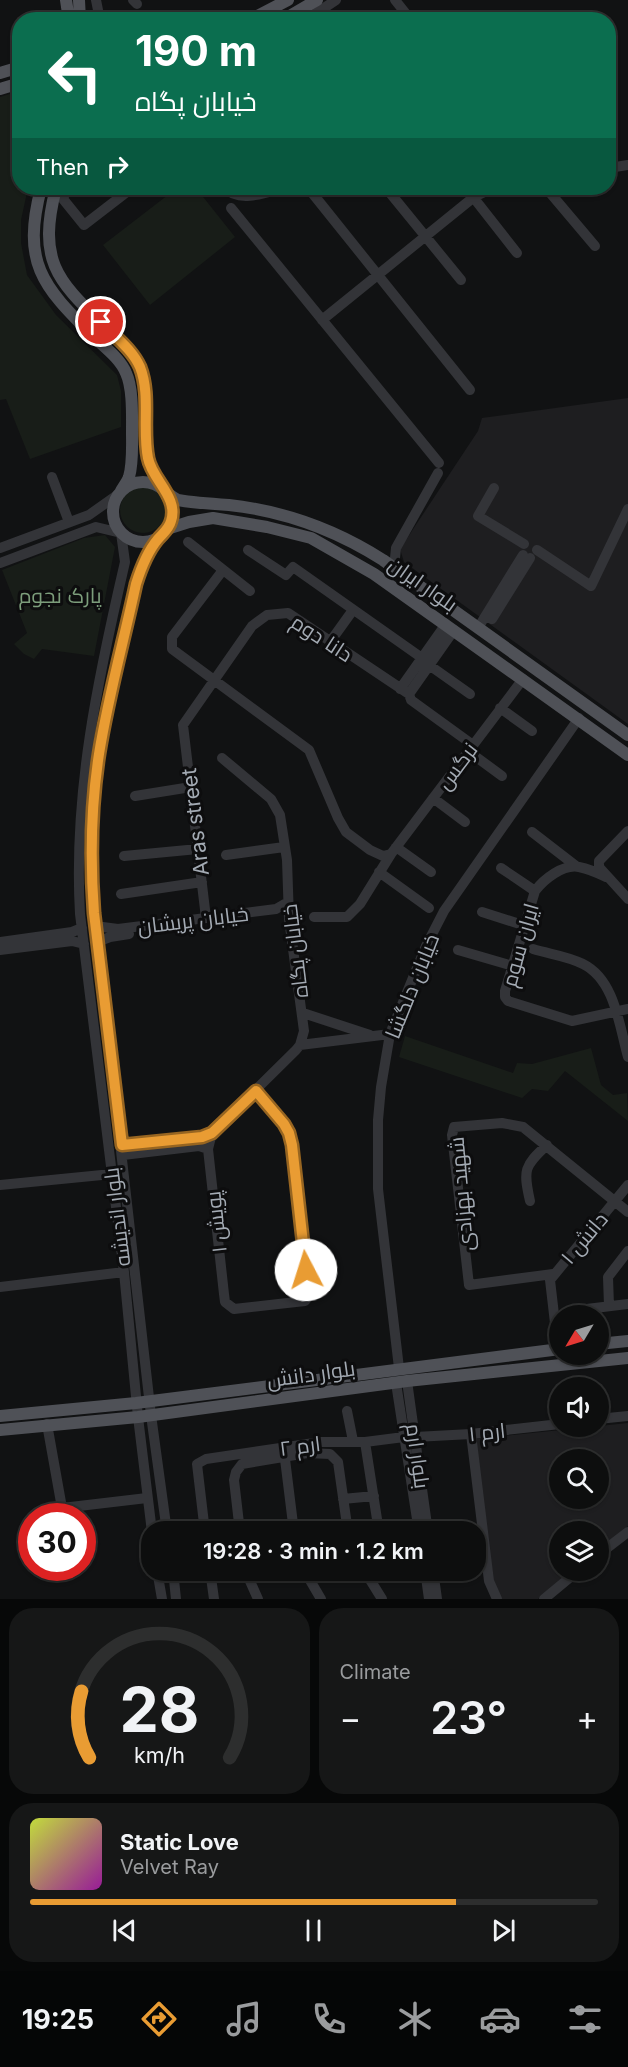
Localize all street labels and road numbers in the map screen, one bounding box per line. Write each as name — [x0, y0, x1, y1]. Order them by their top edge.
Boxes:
street label: بلوار ایران — [383, 551, 462, 618]
street label: دانا دوم — [285, 609, 357, 669]
street label: نرگس — [431, 738, 484, 795]
street label: Aras street — [176, 767, 214, 877]
street label: ایران سوم — [496, 900, 546, 990]
street label: خیابان پریشان — [136, 901, 250, 941]
street label: خیابان پگاه — [277, 902, 315, 999]
street label: خیابان دلگشا — [380, 930, 445, 1042]
street label: شهید بهزادی — [444, 1136, 479, 1252]
street label: بلوار اندیشه — [99, 1166, 135, 1268]
street label: پویش ۱ — [200, 1189, 234, 1254]
street label: دانش ۱ — [555, 1207, 614, 1270]
street label: بلوار دانش — [265, 1355, 357, 1394]
street label: ارم ۱ — [467, 1418, 507, 1448]
street label: بلوار ارم — [399, 1422, 435, 1490]
street label: ارم ۲ — [278, 1431, 322, 1463]

